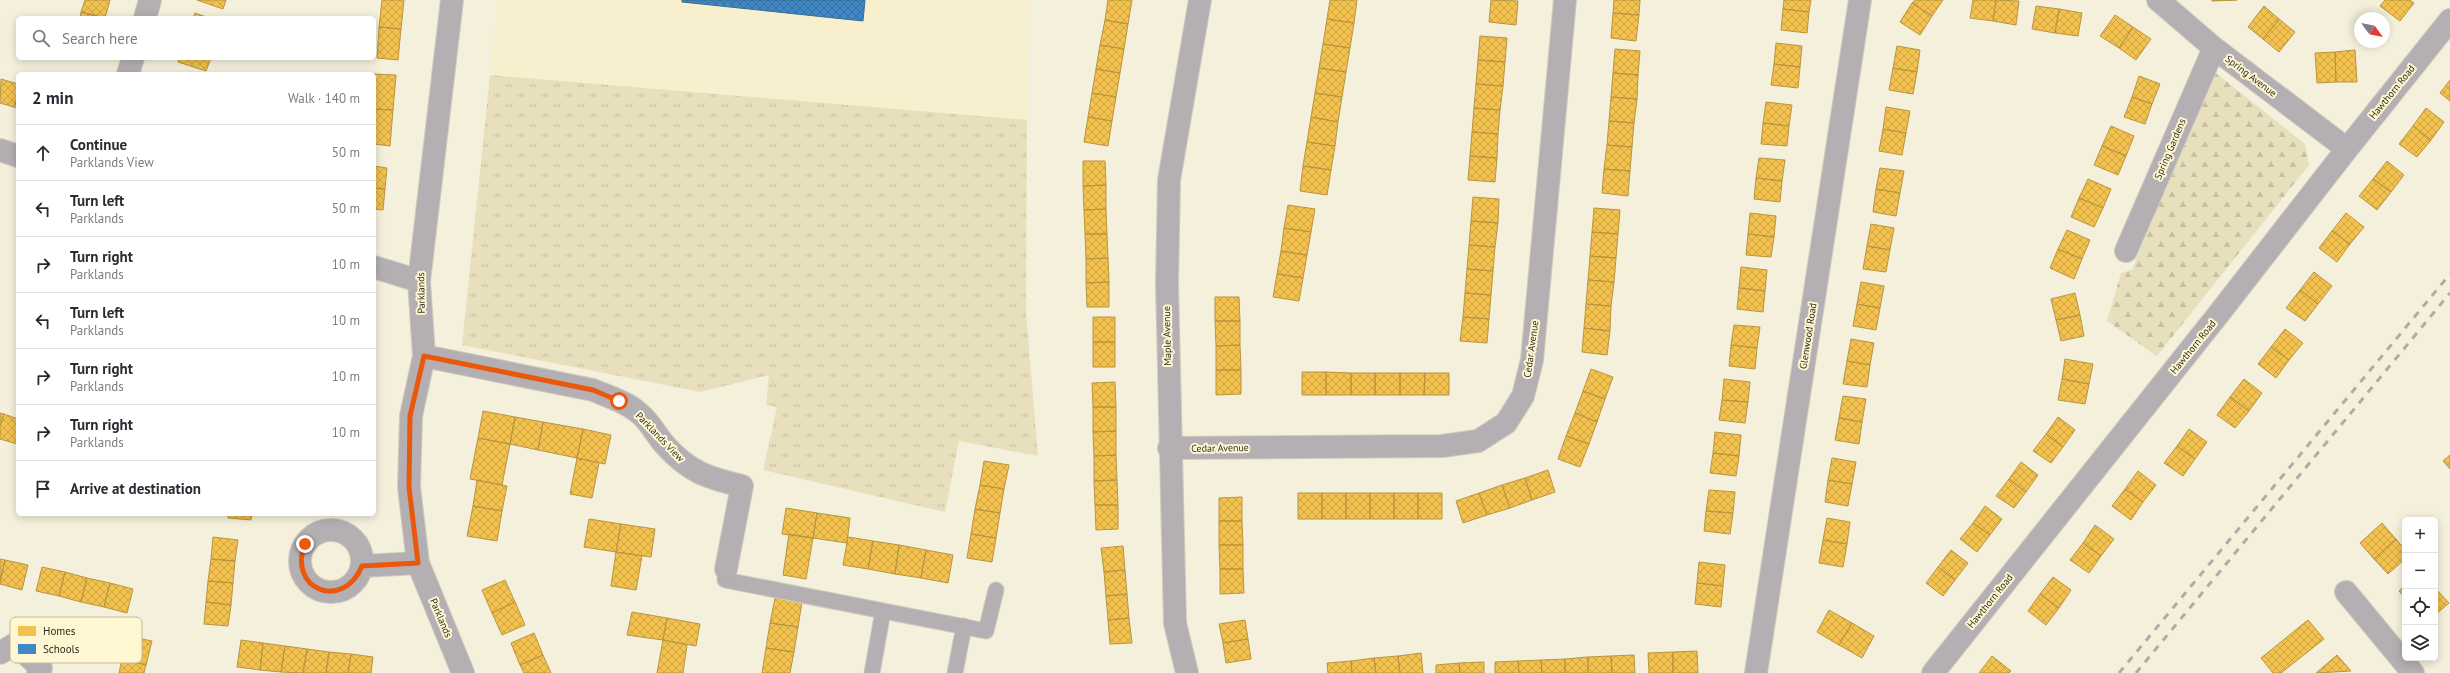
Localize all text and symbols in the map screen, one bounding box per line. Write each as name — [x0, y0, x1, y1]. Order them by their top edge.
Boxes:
north arrow — [2354, 12, 2390, 48]
search box — [16, 16, 376, 60]
icon: search — [30, 27, 52, 49]
text: Search here — [62, 29, 138, 48]
street label: Spring Avenue — [2223, 52, 2279, 100]
street label: Hawthorn Road — [2366, 62, 2418, 122]
text: 2 min — [32, 87, 73, 109]
text: Walk · 140 m — [288, 90, 360, 107]
street label: Spring Gardens — [2151, 117, 2189, 181]
text: Continue — [70, 135, 127, 154]
icon: ahead — [32, 142, 54, 164]
text: 50 m — [332, 144, 360, 161]
text: Parklands View — [70, 154, 154, 171]
text: Turn left — [70, 191, 124, 210]
icon: left — [32, 198, 54, 220]
text: 50 m — [332, 200, 360, 217]
text: Parklands — [70, 210, 124, 227]
text: Turn right — [70, 247, 133, 266]
icon: right — [32, 254, 54, 276]
text: 10 m — [332, 256, 360, 273]
text: Parklands — [70, 266, 124, 283]
street label: Parklands — [414, 272, 428, 314]
street label: Glenwood Road — [1796, 302, 1820, 370]
text: Turn left — [70, 303, 124, 322]
street label: Maple Avenue — [1160, 306, 1174, 366]
icon: left — [32, 310, 54, 332]
text: 10 m — [332, 312, 360, 329]
street label: Hawthorn Road — [2167, 317, 2219, 377]
street label: Cedar Avenue — [1521, 319, 1541, 379]
text: Parklands — [70, 322, 124, 339]
text: Turn right — [70, 359, 133, 378]
icon: right — [32, 366, 54, 388]
text: 10 m — [332, 368, 360, 385]
text: Parklands — [70, 378, 124, 395]
route start — [610, 392, 628, 410]
street label: Parklands View — [633, 409, 687, 465]
text: Turn right — [70, 415, 133, 434]
icon: right — [32, 422, 54, 444]
text: 10 m — [332, 424, 360, 441]
text: Parklands — [70, 434, 124, 451]
street label: Cedar Avenue — [1191, 441, 1249, 455]
icon: arrive — [32, 478, 54, 500]
text: Arrive at destination — [70, 479, 201, 498]
map controls — [2402, 517, 2438, 661]
button: + — [2402, 517, 2438, 553]
route end — [296, 535, 314, 553]
button: − — [2402, 553, 2438, 589]
street label: Hawthorn Road — [1964, 571, 2016, 631]
button: locate — [2402, 589, 2438, 625]
street label: Parklands — [427, 596, 455, 640]
legend — [10, 617, 142, 663]
text: Homes — [43, 624, 76, 638]
button: layers — [2402, 625, 2438, 661]
text: Schools — [43, 642, 80, 656]

